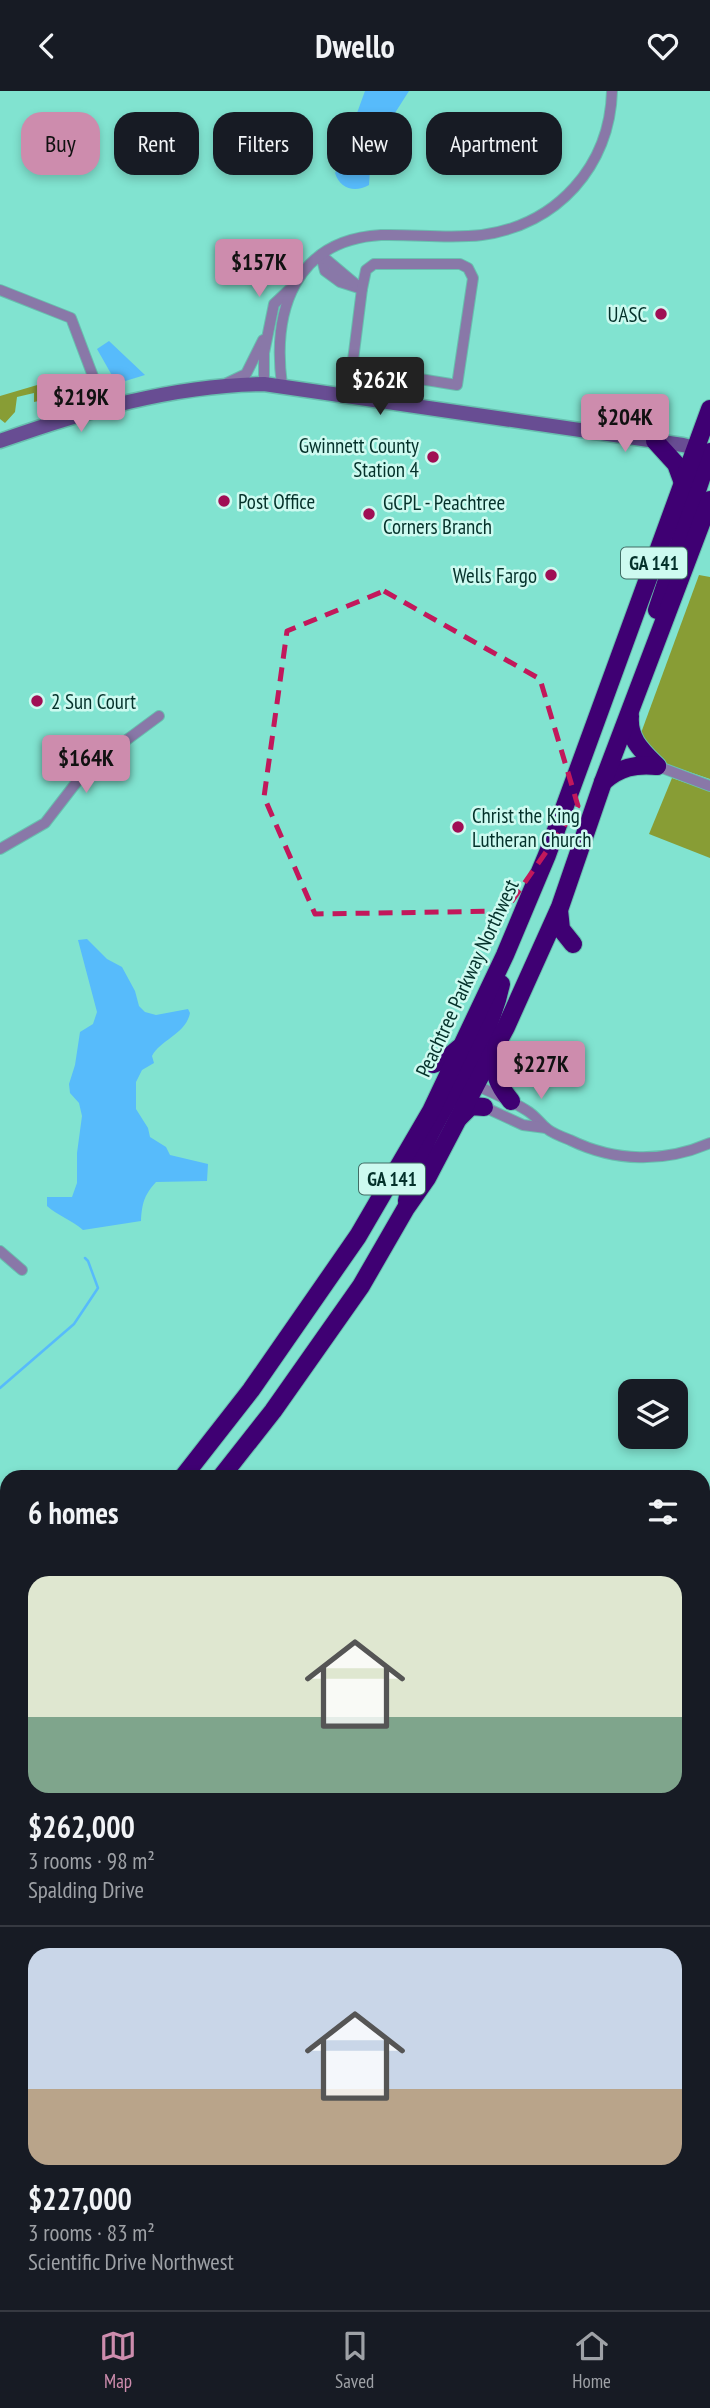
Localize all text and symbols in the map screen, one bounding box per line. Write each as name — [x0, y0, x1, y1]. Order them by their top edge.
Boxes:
text: Dwello — [315, 25, 395, 67]
icon: back — [28, 27, 66, 65]
icon: heart — [644, 27, 682, 65]
chip: Buy — [21, 112, 100, 175]
chip: Rent — [114, 112, 199, 175]
chip: Filters — [213, 112, 313, 175]
chip: New — [327, 112, 412, 175]
chip: Apartment — [426, 112, 562, 175]
pin: $157K — [210, 239, 308, 299]
text: $157K — [231, 247, 287, 276]
place label: UASC — [608, 301, 647, 328]
marker: UASC — [653, 306, 669, 322]
pin: $262K — [331, 357, 429, 417]
text: $262K — [352, 365, 408, 394]
pin: $219K — [32, 375, 130, 434]
text: $219K — [53, 382, 109, 411]
pin: $204K — [576, 395, 674, 454]
text: $204K — [597, 402, 653, 431]
place label: Gwinnett County Station 4 — [299, 432, 420, 483]
marker: Gwinnett County Station 4 — [425, 449, 441, 465]
place label: Post Office — [238, 488, 315, 515]
place label: GCPL - Peachtree Corners Branch — [383, 489, 505, 540]
marker: Post Office — [216, 493, 232, 509]
marker: GCPL - Peachtree Corners Branch — [361, 506, 377, 522]
road number: GA 141 — [621, 548, 687, 579]
place label: Wells Fargo — [453, 562, 537, 589]
marker: Wells Fargo — [543, 567, 559, 583]
place label: 2 Sun Court — [51, 688, 136, 715]
marker: 2 Sun Court — [29, 693, 45, 709]
pin: $164K — [37, 735, 135, 795]
text: $164K — [58, 743, 114, 772]
place label: Christ the King Lutheran Church — [472, 802, 592, 853]
marker: Christ the King Lutheran Church — [450, 819, 466, 835]
street label: Peachtree Parkway Northwest — [409, 875, 525, 1081]
pin: $227K — [492, 1041, 590, 1101]
text: $227K — [513, 1049, 569, 1078]
road number: GA 141 — [359, 1163, 425, 1195]
map controls — [618, 1379, 688, 1449]
button: layers — [618, 1379, 688, 1449]
text: 6 homes — [28, 1493, 119, 1532]
icon: filters — [644, 1493, 682, 1531]
icon: home — [292, 1621, 418, 1747]
text: $262,000 — [28, 1807, 135, 1846]
text: 3 rooms · 98 m² — [28, 1846, 155, 1875]
text: Spalding Drive — [28, 1875, 144, 1904]
icon: home — [292, 1993, 418, 2119]
text: $227,000 — [28, 2179, 132, 2218]
text: 3 rooms · 83 m² — [28, 2218, 155, 2247]
text: Scientific Drive Northwest — [28, 2247, 234, 2276]
tab: Map — [99, 2327, 137, 2393]
tab: Saved — [335, 2327, 374, 2393]
tab: Home — [572, 2327, 611, 2393]

